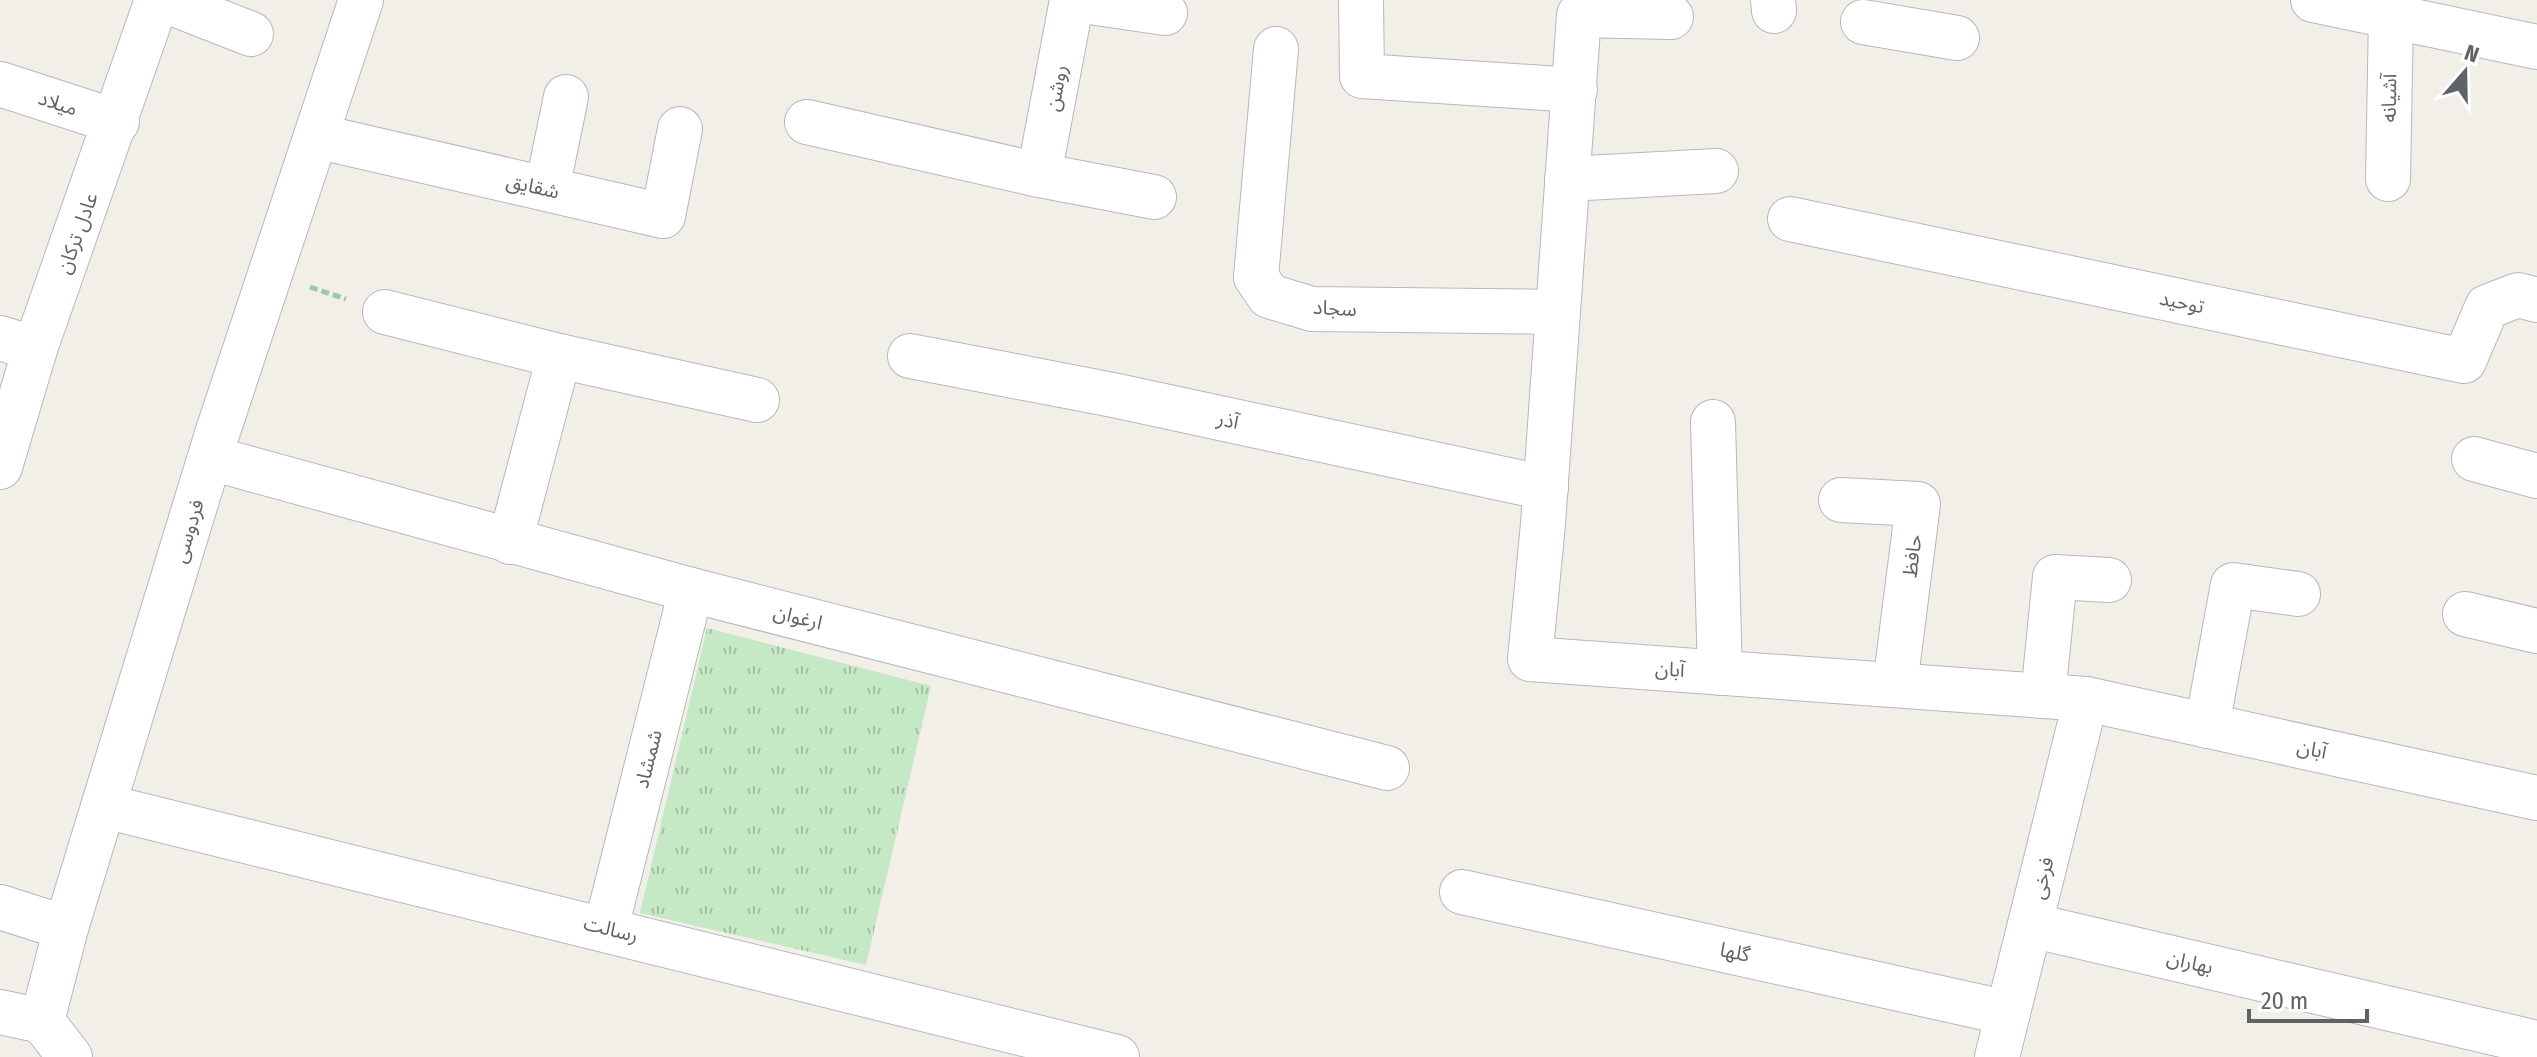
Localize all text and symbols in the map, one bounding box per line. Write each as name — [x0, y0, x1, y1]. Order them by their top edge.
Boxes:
north arrow — [2425, 32, 2505, 112]
text: N — [2461, 39, 2482, 69]
street label: روشن — [1040, 63, 1072, 113]
street label: آشیانه — [2377, 72, 2401, 123]
street label: میلاد — [36, 85, 80, 121]
street label: شقایق — [504, 168, 562, 205]
street label: عادل ترکان — [51, 189, 103, 277]
street label: توحید — [2157, 286, 2207, 318]
street label: سجاد — [1313, 295, 1357, 321]
street label: آذر — [1214, 406, 1242, 434]
street label: فردوسی — [167, 496, 209, 566]
street label: حافظ — [1897, 533, 1927, 579]
street label: ارغوان — [771, 599, 825, 635]
street label: آبان — [1654, 656, 1687, 682]
street label: شمشاد — [629, 727, 667, 791]
street label: آبان — [2295, 734, 2330, 764]
street label: فرخی — [2025, 854, 2059, 902]
street label: رسالت — [581, 911, 641, 947]
street label: گلها — [1718, 937, 1753, 967]
street label: بهاران — [2165, 945, 2215, 979]
scale bar — [2249, 973, 2367, 1023]
text: 20 m — [2261, 987, 2308, 1015]

